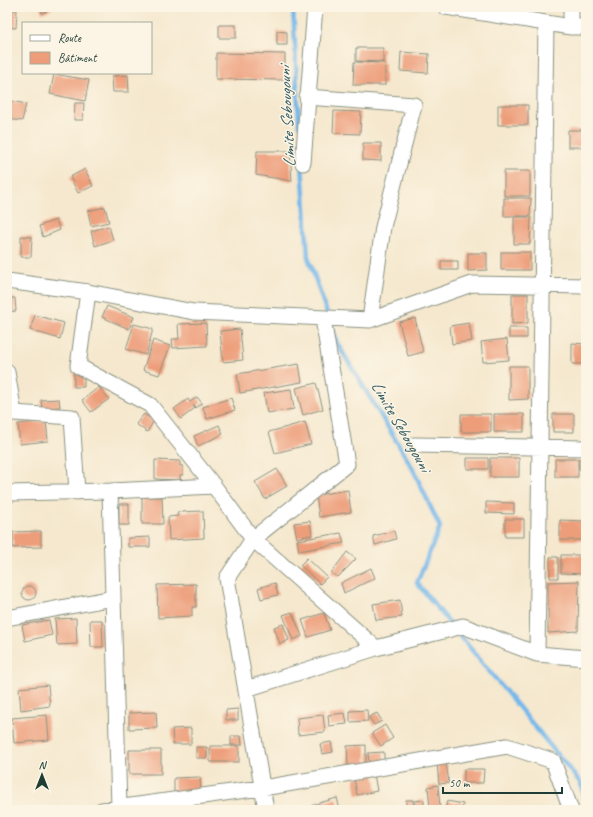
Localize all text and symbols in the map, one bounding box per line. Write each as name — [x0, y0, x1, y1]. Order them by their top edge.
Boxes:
legend — [22, 22, 152, 74]
text: Route — [58, 30, 82, 46]
text: Bâtiment — [58, 50, 97, 66]
water label: Limite Sebougouni — [274, 61, 300, 168]
water label: Limite Sebougouni — [367, 377, 438, 479]
north arrow — [22, 755, 62, 795]
text: N — [39, 758, 48, 772]
scale bar — [443, 769, 562, 795]
text: 50 m — [449, 775, 471, 791]

